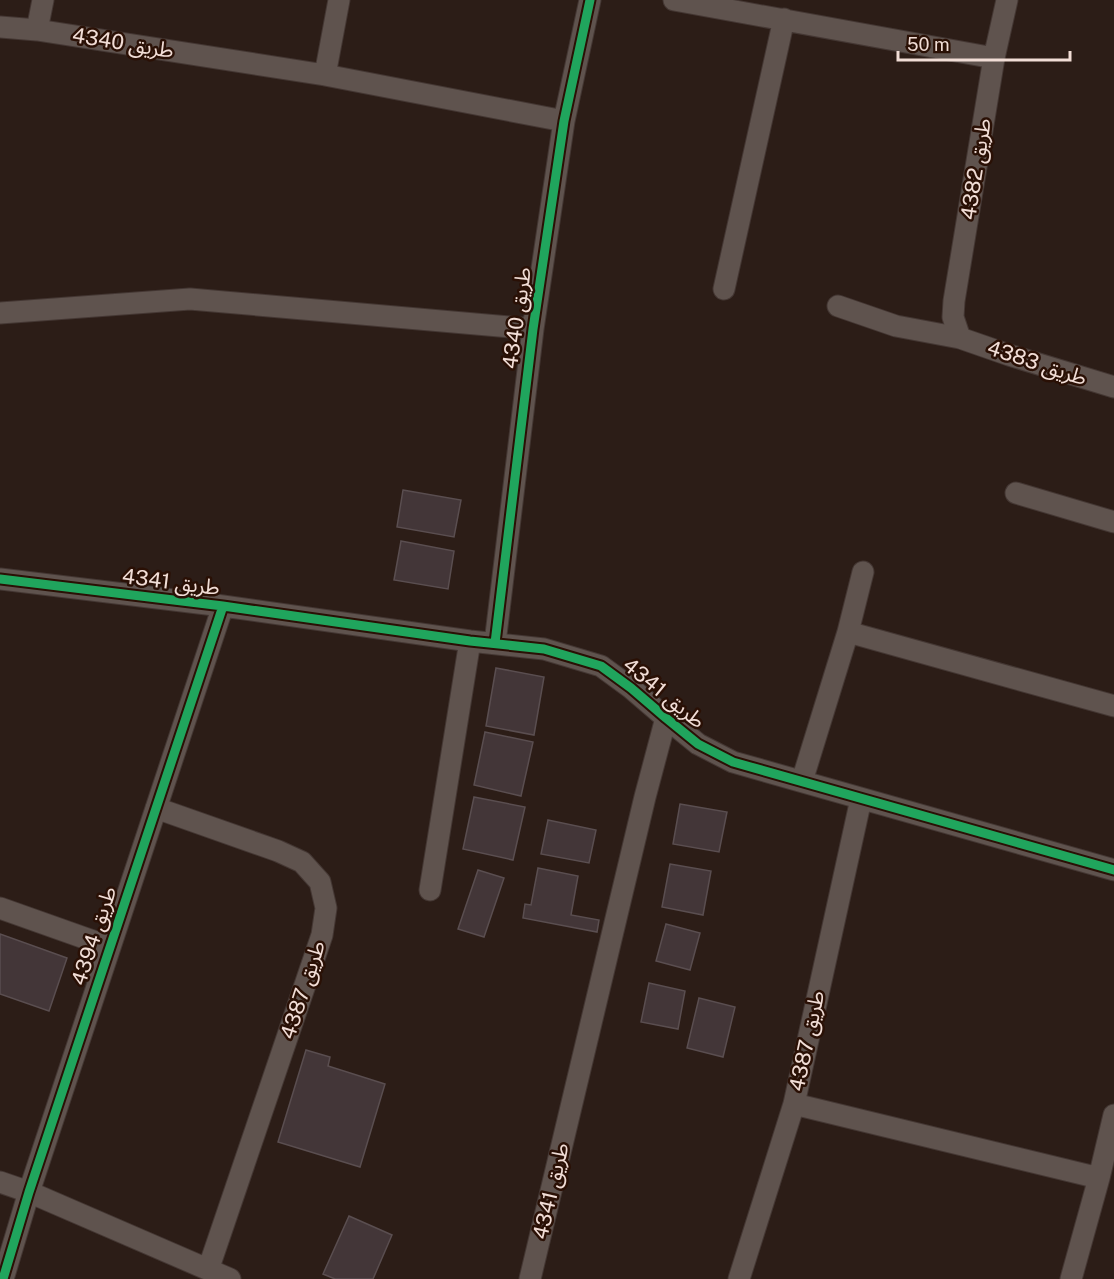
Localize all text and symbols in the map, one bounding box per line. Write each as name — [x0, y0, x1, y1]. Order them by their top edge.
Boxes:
street label: طريق 4340 — [70, 22, 176, 64]
scale bar — [898, 24, 1070, 62]
text: 50 m — [907, 34, 950, 55]
street label: طريق 4382 — [955, 116, 997, 222]
street label: طريق 4340 — [497, 265, 537, 371]
street label: طريق 4383 — [984, 335, 1090, 391]
street label: طريق 4341 — [121, 563, 221, 601]
street label: طريق 4341 — [618, 652, 710, 734]
street label: طريق 4394 — [66, 883, 122, 989]
street label: طريق 4387 — [275, 937, 331, 1043]
street label: طريق 4387 — [784, 988, 830, 1094]
street label: طريق 4341 — [527, 1140, 575, 1242]

